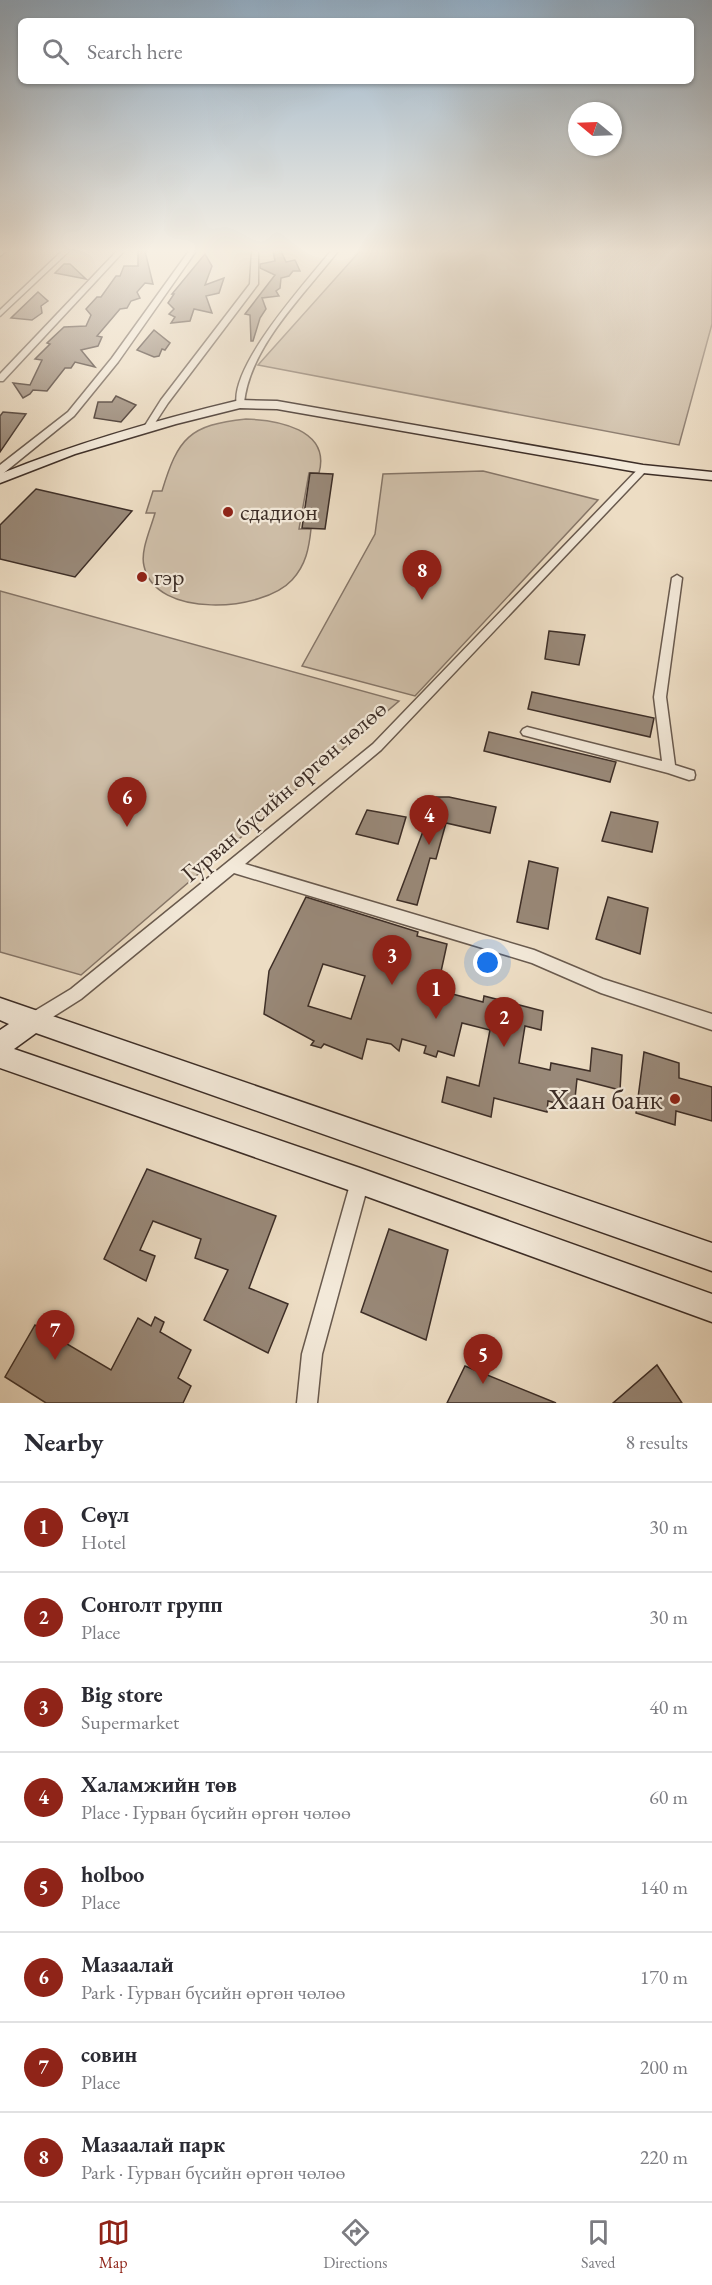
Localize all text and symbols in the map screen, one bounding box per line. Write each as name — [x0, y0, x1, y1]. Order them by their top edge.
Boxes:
search box — [18, 18, 694, 84]
icon: search — [39, 35, 72, 68]
text: Search here — [87, 37, 182, 66]
north arrow — [568, 102, 622, 156]
place label: сдадион — [240, 496, 318, 527]
marker: сдадион — [221, 505, 235, 519]
pin: 8 — [402, 550, 442, 600]
place label: гэр — [154, 561, 185, 592]
marker: гэр — [135, 570, 149, 584]
street label: Гурван бүсийн өргөн чөлөө — [175, 693, 393, 888]
pin: 6 — [108, 778, 146, 827]
pin: 4 — [410, 796, 448, 845]
pin: 3 — [372, 936, 412, 985]
your location — [473, 948, 502, 977]
pin: 1 — [416, 970, 456, 1019]
pin: 2 — [484, 998, 524, 1047]
place label: Хаан банк — [548, 1081, 663, 1117]
marker: Хаан банк — [668, 1092, 682, 1106]
pin: 7 — [36, 1310, 74, 1360]
pin: 5 — [464, 1334, 502, 1384]
text: Nearby — [24, 1425, 104, 1459]
text: 8 results — [625, 1429, 688, 1455]
text: Сөүл — [81, 1500, 129, 1529]
text: 1 — [38, 1514, 49, 1540]
text: 30 m — [649, 1514, 688, 1540]
text: Hotel — [81, 1529, 126, 1555]
text: Сонголт групп — [81, 1590, 223, 1619]
text: 2 — [38, 1604, 49, 1630]
text: 30 m — [649, 1604, 688, 1630]
text: Place — [81, 1619, 120, 1645]
text: Big store — [81, 1680, 163, 1709]
text: 3 — [38, 1694, 49, 1720]
text: 40 m — [649, 1694, 688, 1720]
text: Supermarket — [81, 1709, 179, 1735]
text: Халамжийн төв — [81, 1770, 237, 1799]
text: 4 — [38, 1784, 49, 1810]
text: 60 m — [649, 1784, 688, 1810]
text: Place · Гурван бүсийн өргөн чөлөө — [81, 1799, 351, 1825]
text: holboo — [81, 1860, 144, 1889]
text: 5 — [38, 1874, 49, 1900]
text: 140 m — [640, 1874, 688, 1900]
text: Place — [81, 1889, 120, 1915]
text: Мазаалай — [81, 1950, 174, 1979]
text: 6 — [38, 1964, 49, 1990]
text: 170 m — [640, 1964, 688, 1990]
text: Park · Гурван бүсийн өргөн чөлөө — [81, 1979, 346, 2005]
text: совин — [81, 2040, 137, 2069]
text: 7 — [38, 2054, 49, 2080]
text: 200 m — [640, 2054, 688, 2080]
text: Place — [81, 2069, 120, 2095]
text: Мазаалай парк — [81, 2130, 225, 2159]
text: 8 — [38, 2144, 49, 2170]
text: 220 m — [640, 2144, 688, 2170]
text: Park · Гурван бүсийн өргөн чөлөө — [81, 2159, 346, 2185]
tab: Map — [97, 2216, 130, 2273]
tab: Directions — [323, 2216, 388, 2273]
tab: Saved — [581, 2216, 615, 2273]

